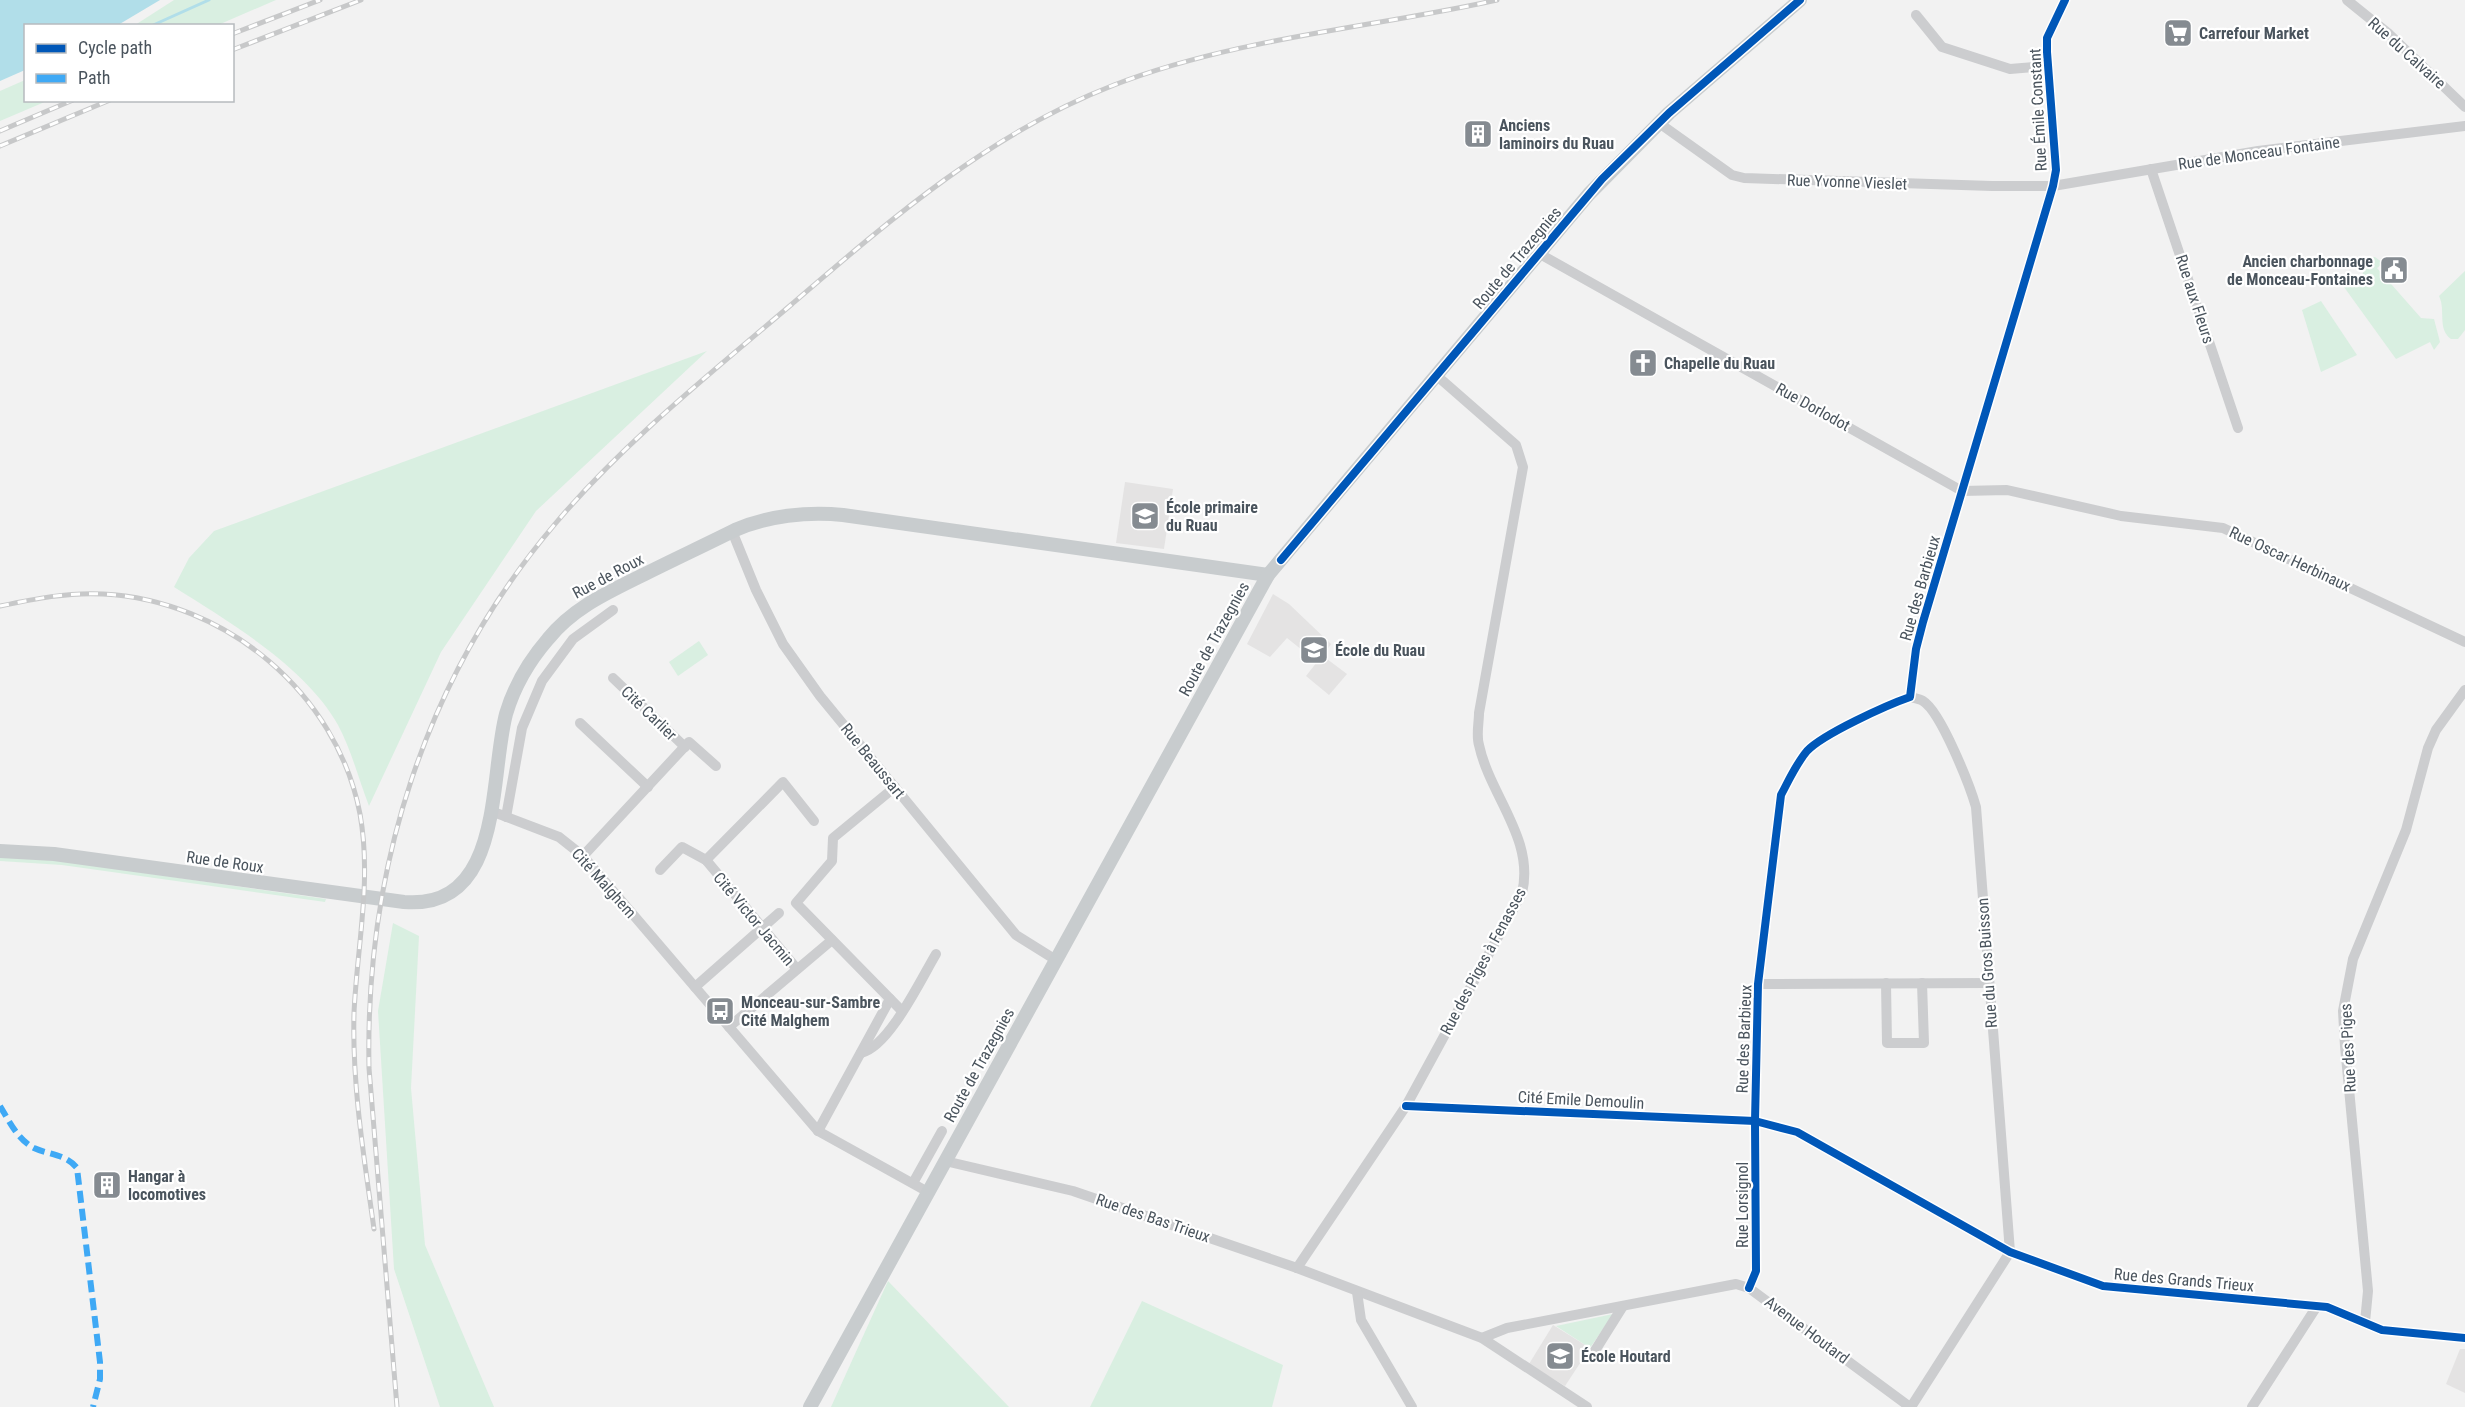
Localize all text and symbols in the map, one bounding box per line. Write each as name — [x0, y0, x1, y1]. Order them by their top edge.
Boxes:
street label: Rue du Calvaire — [2364, 13, 2450, 93]
supermarket icon: Carrefour Market — [2162, 17, 2194, 49]
legend — [24, 24, 234, 102]
place label: Carrefour Market — [2199, 24, 2309, 43]
text: Cycle path — [78, 37, 152, 58]
street label: Rue Émile Constant — [2025, 48, 2051, 172]
text: Path — [78, 67, 111, 88]
place label: Anciens laminoirs du Ruau — [1499, 116, 1614, 153]
building icon: Anciens laminoirs du Ruau — [1462, 118, 1494, 150]
street label: Rue de Monceau Fontaine — [2177, 132, 2341, 174]
street label: Rue Yvonne Vieslet — [1786, 170, 1908, 194]
street label: Route de Trazegnies — [1469, 203, 1565, 313]
street label: Rue aux Fleurs — [2172, 252, 2218, 346]
place label: Ancien charbonnage de Monceau-Fontaines — [2227, 252, 2373, 289]
public building icon: Ancien charbonnage de Monceau-Fontaines — [2378, 254, 2410, 286]
church icon: Chapelle du Ruau — [1627, 347, 1659, 379]
place label: Chapelle du Ruau — [1664, 354, 1775, 373]
street label: Rue Dorlodot — [1773, 379, 1854, 435]
place label: École primaire du Ruau — [1166, 498, 1258, 535]
school or university icon: École primaire du Ruau — [1129, 500, 1161, 532]
street label: Rue Oscar Herbinaux — [2226, 523, 2354, 595]
street label: Rue des Barbieux — [1896, 533, 1944, 643]
street label: Rue de Roux — [569, 549, 647, 603]
street label: Route de Trazegnies — [1175, 579, 1253, 699]
school or university icon: École du Ruau — [1298, 634, 1330, 666]
place label: École du Ruau — [1335, 641, 1425, 660]
street label: Cité Carlier — [617, 682, 681, 744]
street label: Rue Beaussart — [837, 720, 909, 803]
street label: Cité Malghem — [568, 844, 640, 922]
street label: Rue de Roux — [185, 847, 265, 877]
street label: Cité Victor Jacmin — [709, 868, 799, 970]
street label: Rue des Piges à Fenasses — [1436, 884, 1530, 1038]
street label: Rue du Gros Buisson — [1973, 897, 2001, 1029]
street label: Rue des Barbieux — [1733, 984, 1755, 1094]
place label: Monceau-sur-Sambre Cité Malghem — [741, 993, 880, 1030]
bus stop icon: Monceau-sur-Sambre Cité Malghem — [704, 995, 736, 1027]
street label: Rue des Piges — [2336, 1003, 2360, 1093]
street label: Route de Trazegnies — [940, 1005, 1018, 1125]
street label: Cité Emile Demoulin — [1517, 1087, 1645, 1113]
street label: Rue Lorsignol — [1733, 1162, 1752, 1248]
place label: Hangar à locomotives — [128, 1167, 206, 1204]
building icon: Hangar à locomotives — [91, 1169, 123, 1201]
street label: Rue des Bas Trieux — [1093, 1190, 1213, 1246]
street label: Rue des Grands Trieux — [2113, 1264, 2255, 1296]
street label: Avenue Houtard — [1761, 1292, 1853, 1368]
school or university icon: École Houtard — [1544, 1340, 1576, 1372]
place label: École Houtard — [1581, 1347, 1671, 1366]

